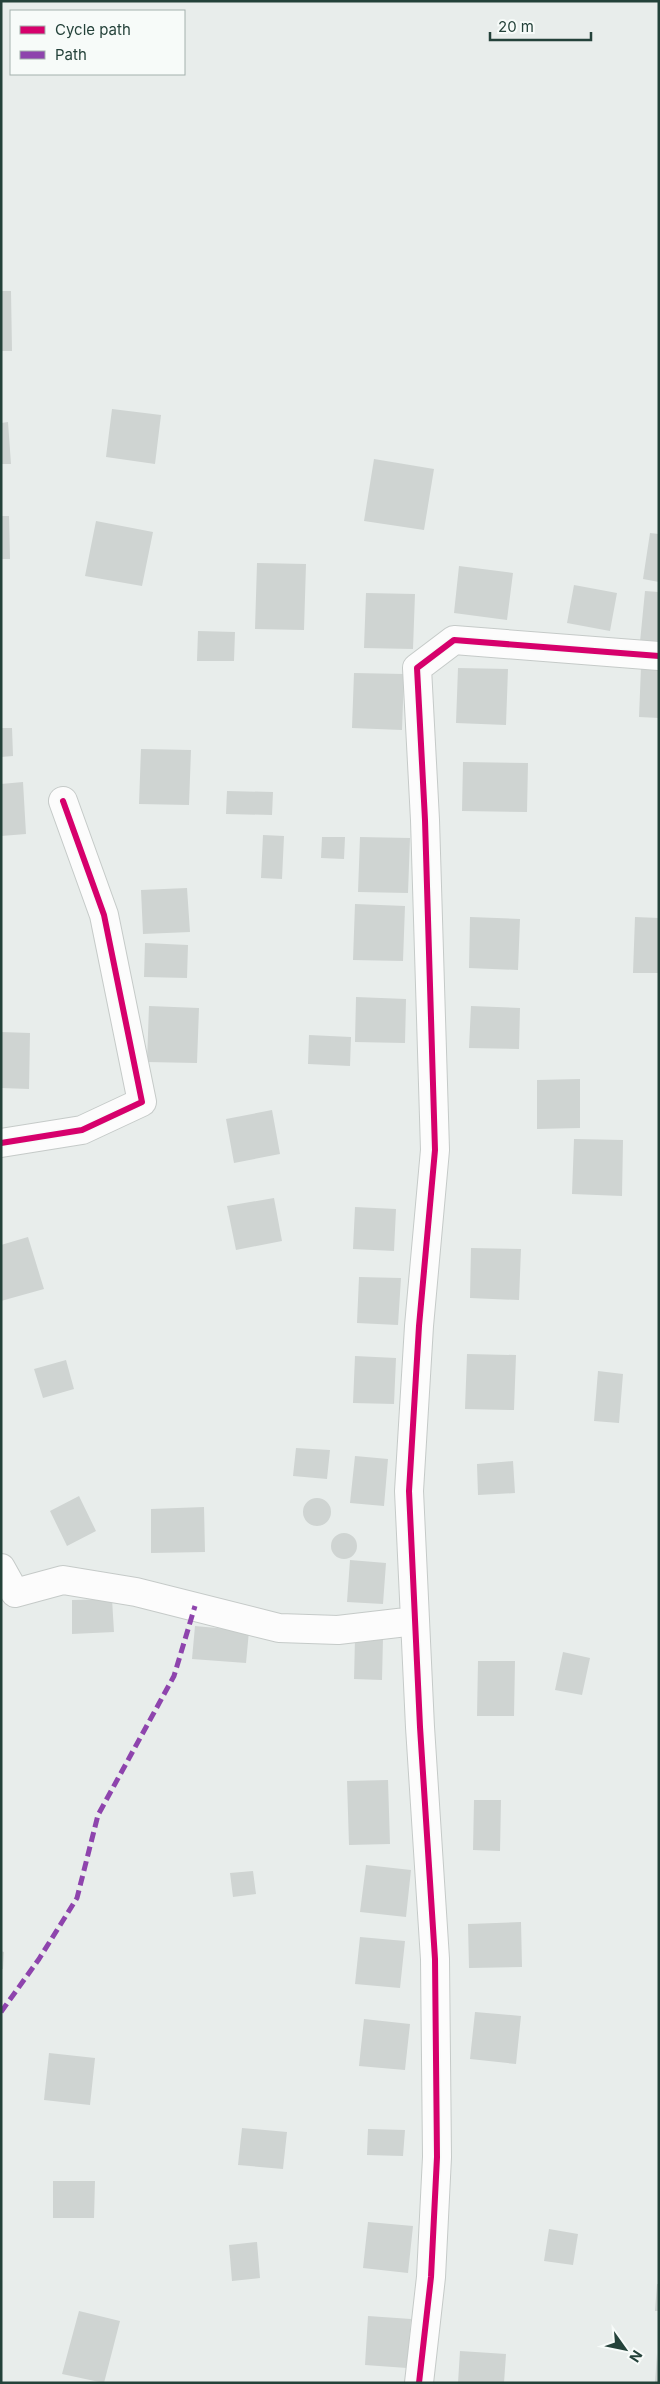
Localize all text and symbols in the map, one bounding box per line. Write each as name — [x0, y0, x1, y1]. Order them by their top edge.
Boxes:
legend — [10, 10, 185, 75]
scale bar — [490, 10, 591, 42]
text: 20 m — [498, 17, 534, 36]
text: Cycle path — [55, 20, 131, 39]
text: Path — [55, 45, 87, 64]
north arrow — [600, 2324, 650, 2374]
text: N — [626, 2347, 646, 2365]

